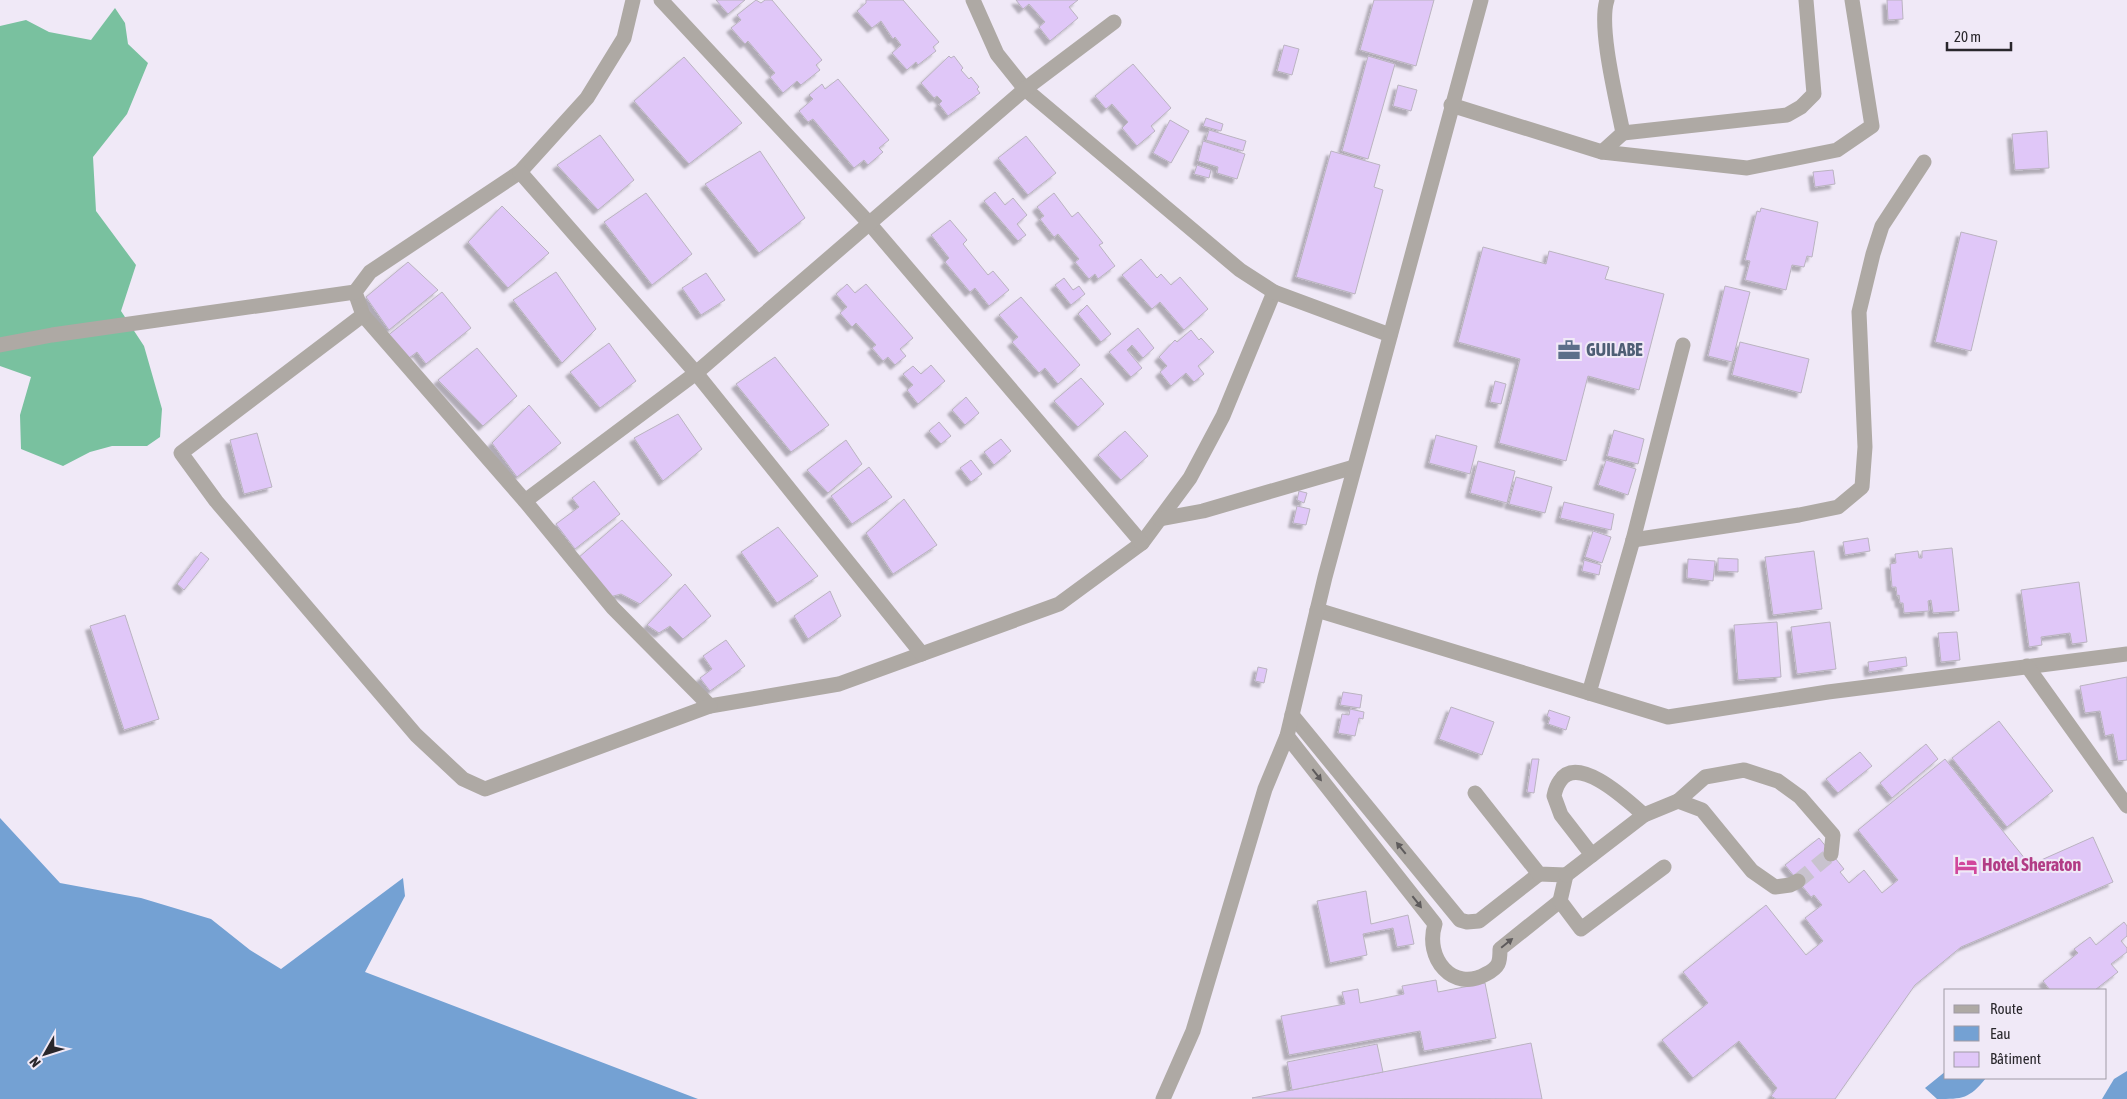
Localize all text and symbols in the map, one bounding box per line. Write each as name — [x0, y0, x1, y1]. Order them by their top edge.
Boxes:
scale bar — [1947, 20, 2011, 52]
text: 20 m — [1954, 28, 1981, 45]
office icon: GUILABE — [1556, 337, 1582, 363]
place label: GUILABE — [1586, 339, 1643, 360]
one-way arrow — [1311, 768, 1322, 781]
one-way arrow — [1395, 841, 1406, 854]
hotel icon: Hotel Sheraton — [1953, 852, 1979, 878]
place label: Hotel Sheraton — [1982, 854, 2082, 875]
one-way arrow — [1412, 896, 1423, 909]
one-way arrow — [1500, 938, 1513, 949]
legend — [1944, 989, 2107, 1079]
text: Route — [1990, 1000, 2023, 1017]
text: Eau — [1990, 1025, 2011, 1042]
north arrow — [20, 1029, 70, 1079]
text: Bâtiment — [1990, 1050, 2041, 1067]
text: N — [26, 1054, 44, 1070]

